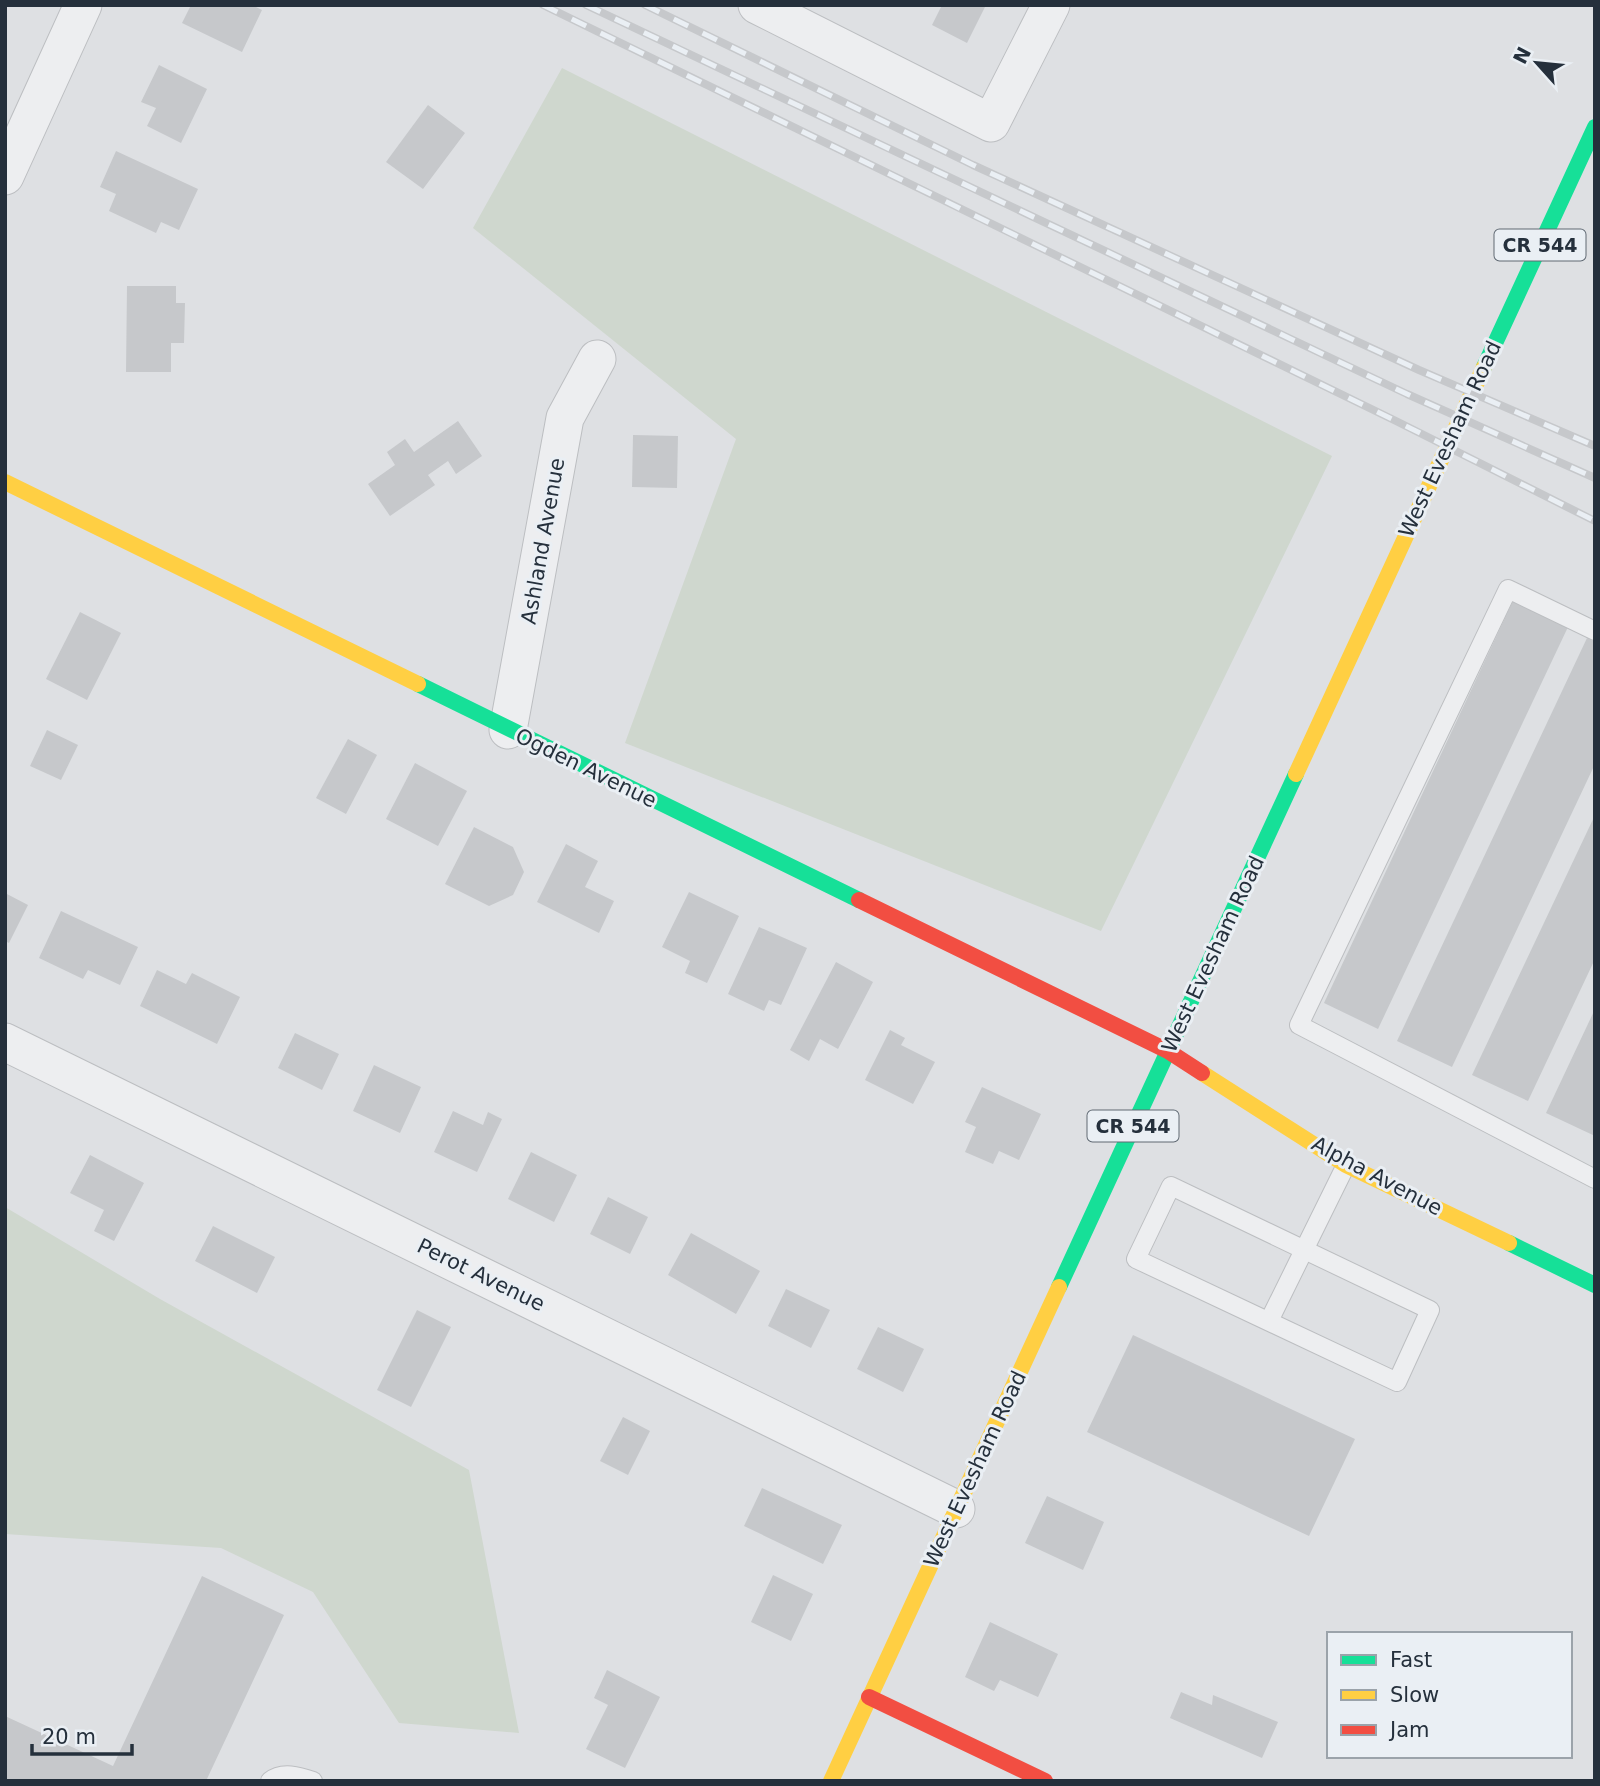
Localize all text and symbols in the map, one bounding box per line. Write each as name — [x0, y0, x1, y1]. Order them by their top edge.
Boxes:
north arrow — [1502, 28, 1572, 98]
text: N — [1508, 43, 1535, 67]
road number: CR 544 — [1494, 230, 1586, 260]
street label: West Evesham Road — [1394, 337, 1506, 541]
street label: Ashland Avenue — [517, 456, 569, 626]
street label: Ogden Avenue — [511, 723, 661, 813]
street label: West Evesham Road — [1157, 852, 1269, 1056]
road number: CR 544 — [1088, 1110, 1178, 1142]
street label: Alpha Avenue — [1308, 1132, 1446, 1220]
street label: Perot Avenue — [413, 1234, 549, 1316]
street label: West Evesham Road — [919, 1367, 1031, 1571]
legend — [1327, 1632, 1572, 1758]
text: Fast — [1390, 1648, 1432, 1672]
text: Slow — [1390, 1683, 1439, 1707]
scale bar — [32, 1712, 131, 1756]
text: Jam — [1388, 1718, 1430, 1742]
text: 20 m — [42, 1725, 96, 1749]

